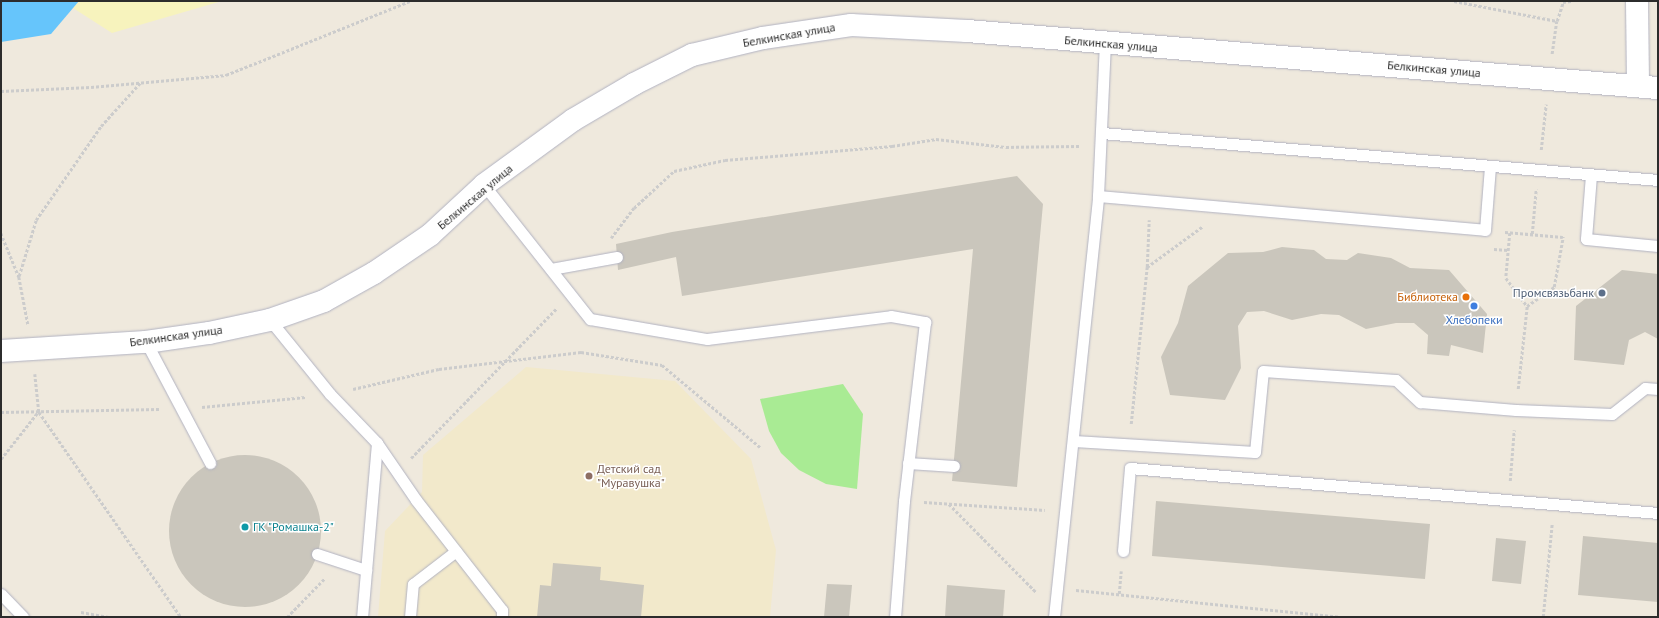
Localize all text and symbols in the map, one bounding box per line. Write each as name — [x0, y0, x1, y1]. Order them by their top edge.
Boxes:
street label: Белкинская улица — [742, 20, 836, 50]
street label: Белкинская улица — [1064, 33, 1158, 55]
street label: Белкинская улица — [1387, 58, 1481, 80]
street label: Белкинская улица — [434, 161, 516, 233]
place label: Промсвязьбанк — [1513, 286, 1594, 300]
marker: Промсвязьбанк — [1597, 288, 1607, 298]
place label: Библиотека — [1397, 290, 1458, 304]
marker: Библиотека — [1461, 292, 1471, 302]
marker: Хлебопеки — [1469, 301, 1479, 311]
place label: Хлебопеки — [1446, 313, 1502, 327]
street label: Белкинская улица — [129, 322, 223, 350]
place label: Детский сад "Муравушка" — [597, 462, 665, 490]
marker: Детский сад "Муравушка" — [584, 471, 594, 481]
place label: ГК "Ромашка-2" — [253, 520, 335, 534]
marker: ГК "Ромашка-2" — [240, 522, 250, 532]

